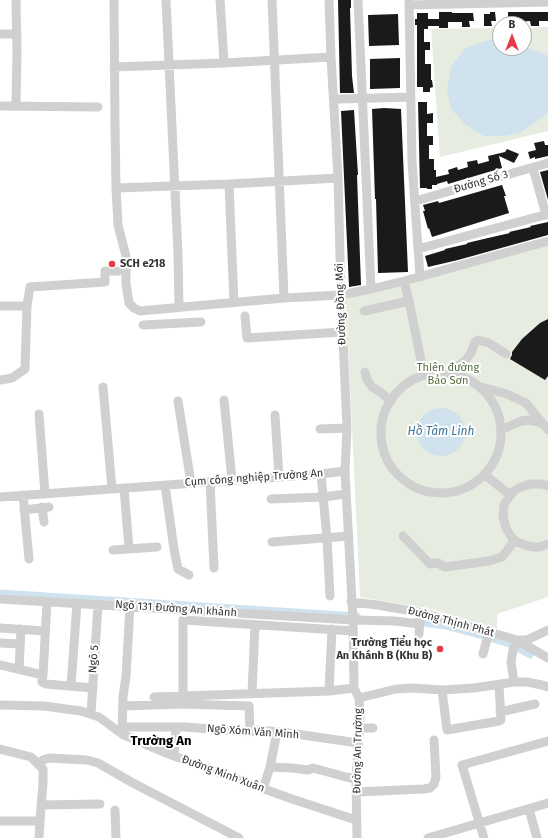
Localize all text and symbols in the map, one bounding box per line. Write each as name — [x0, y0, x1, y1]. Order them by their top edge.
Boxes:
north arrow — [492, 16, 532, 56]
text: B — [509, 18, 515, 31]
street label: Đường Số 3 — [452, 168, 510, 196]
place label: SCH e218 — [120, 257, 165, 271]
marker: SCH e218 — [107, 259, 117, 269]
street label: Đường Đồng Mới — [333, 263, 349, 345]
park label: Thiên đường Bảo Sơn — [417, 361, 479, 387]
water label: Hồ Tâm Linh — [408, 425, 474, 439]
street label: Cụm công nghiệp Trường An — [184, 467, 324, 489]
street label: Ngõ 131 Đường An khánh — [115, 598, 237, 620]
street label: Đường Thịnh Phát — [406, 604, 496, 640]
place label: Trường Tiểu học An Khánh B (Khu B) — [336, 636, 432, 662]
marker: Trường Tiểu học An Khánh B (Khu B) — [435, 644, 445, 654]
street label: Ngõ 5 — [86, 645, 102, 673]
street label: Đường An Trường — [351, 708, 365, 794]
street label: Ngõ Xóm Văn Minh — [206, 722, 300, 742]
district label: Trường An — [131, 733, 191, 749]
street label: Đường Minh Xuân — [180, 753, 266, 795]

